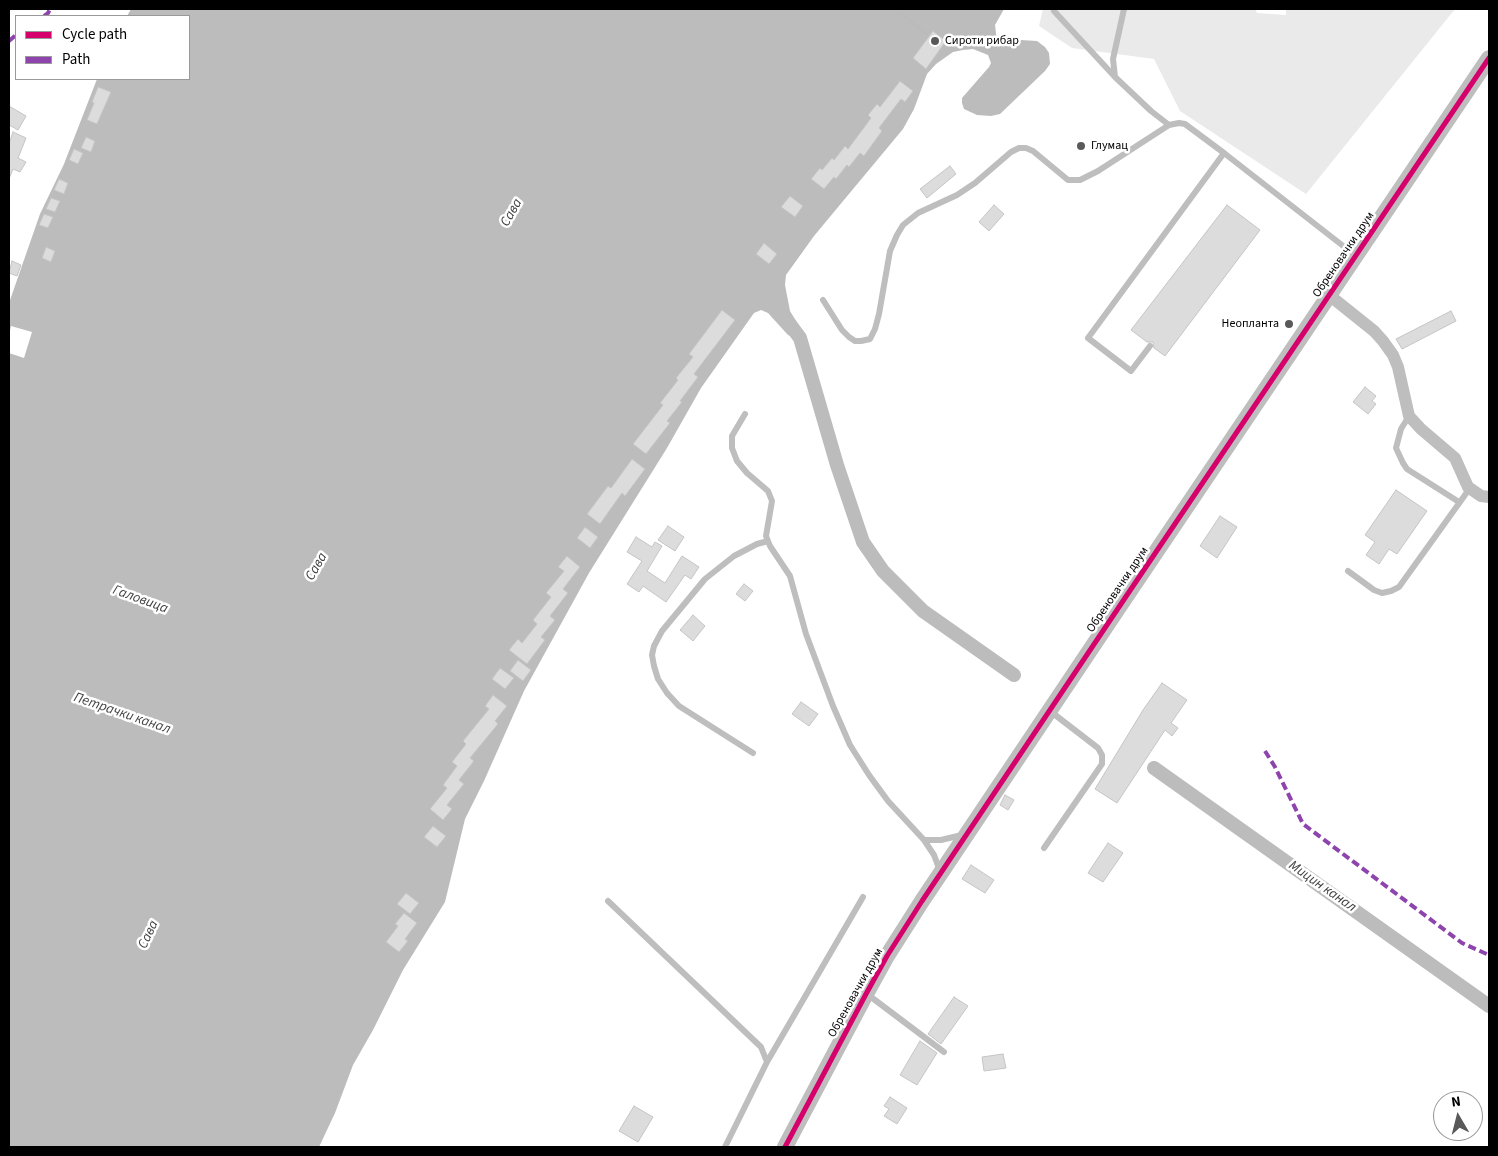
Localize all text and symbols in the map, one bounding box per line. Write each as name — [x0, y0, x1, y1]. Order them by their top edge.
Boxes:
legend — [15, 15, 190, 80]
text: Cycle path — [62, 24, 127, 45]
place label: Сироти рибар — [945, 34, 1019, 48]
marker: Сироти рибар — [929, 35, 941, 47]
text: Path — [62, 49, 90, 70]
place label: Глумац — [1091, 139, 1128, 153]
marker: Глумац — [1075, 140, 1087, 152]
water label: Сава — [498, 196, 526, 230]
street label: Обреновачки друм — [1310, 209, 1378, 301]
place label: Неопланта — [1222, 317, 1279, 331]
marker: Неопланта — [1283, 318, 1295, 330]
street label: Обреновачки друм — [1084, 544, 1152, 636]
water label: Сава — [303, 550, 331, 584]
water label: Галовица — [110, 582, 170, 618]
water label: Петрачки канал — [71, 690, 173, 738]
water label: Мицин канал — [1285, 858, 1359, 916]
water label: Сава — [135, 918, 163, 952]
street label: Обреновачки друм — [825, 946, 887, 1040]
north arrow — [1433, 1091, 1483, 1141]
text: N — [1450, 1092, 1462, 1113]

